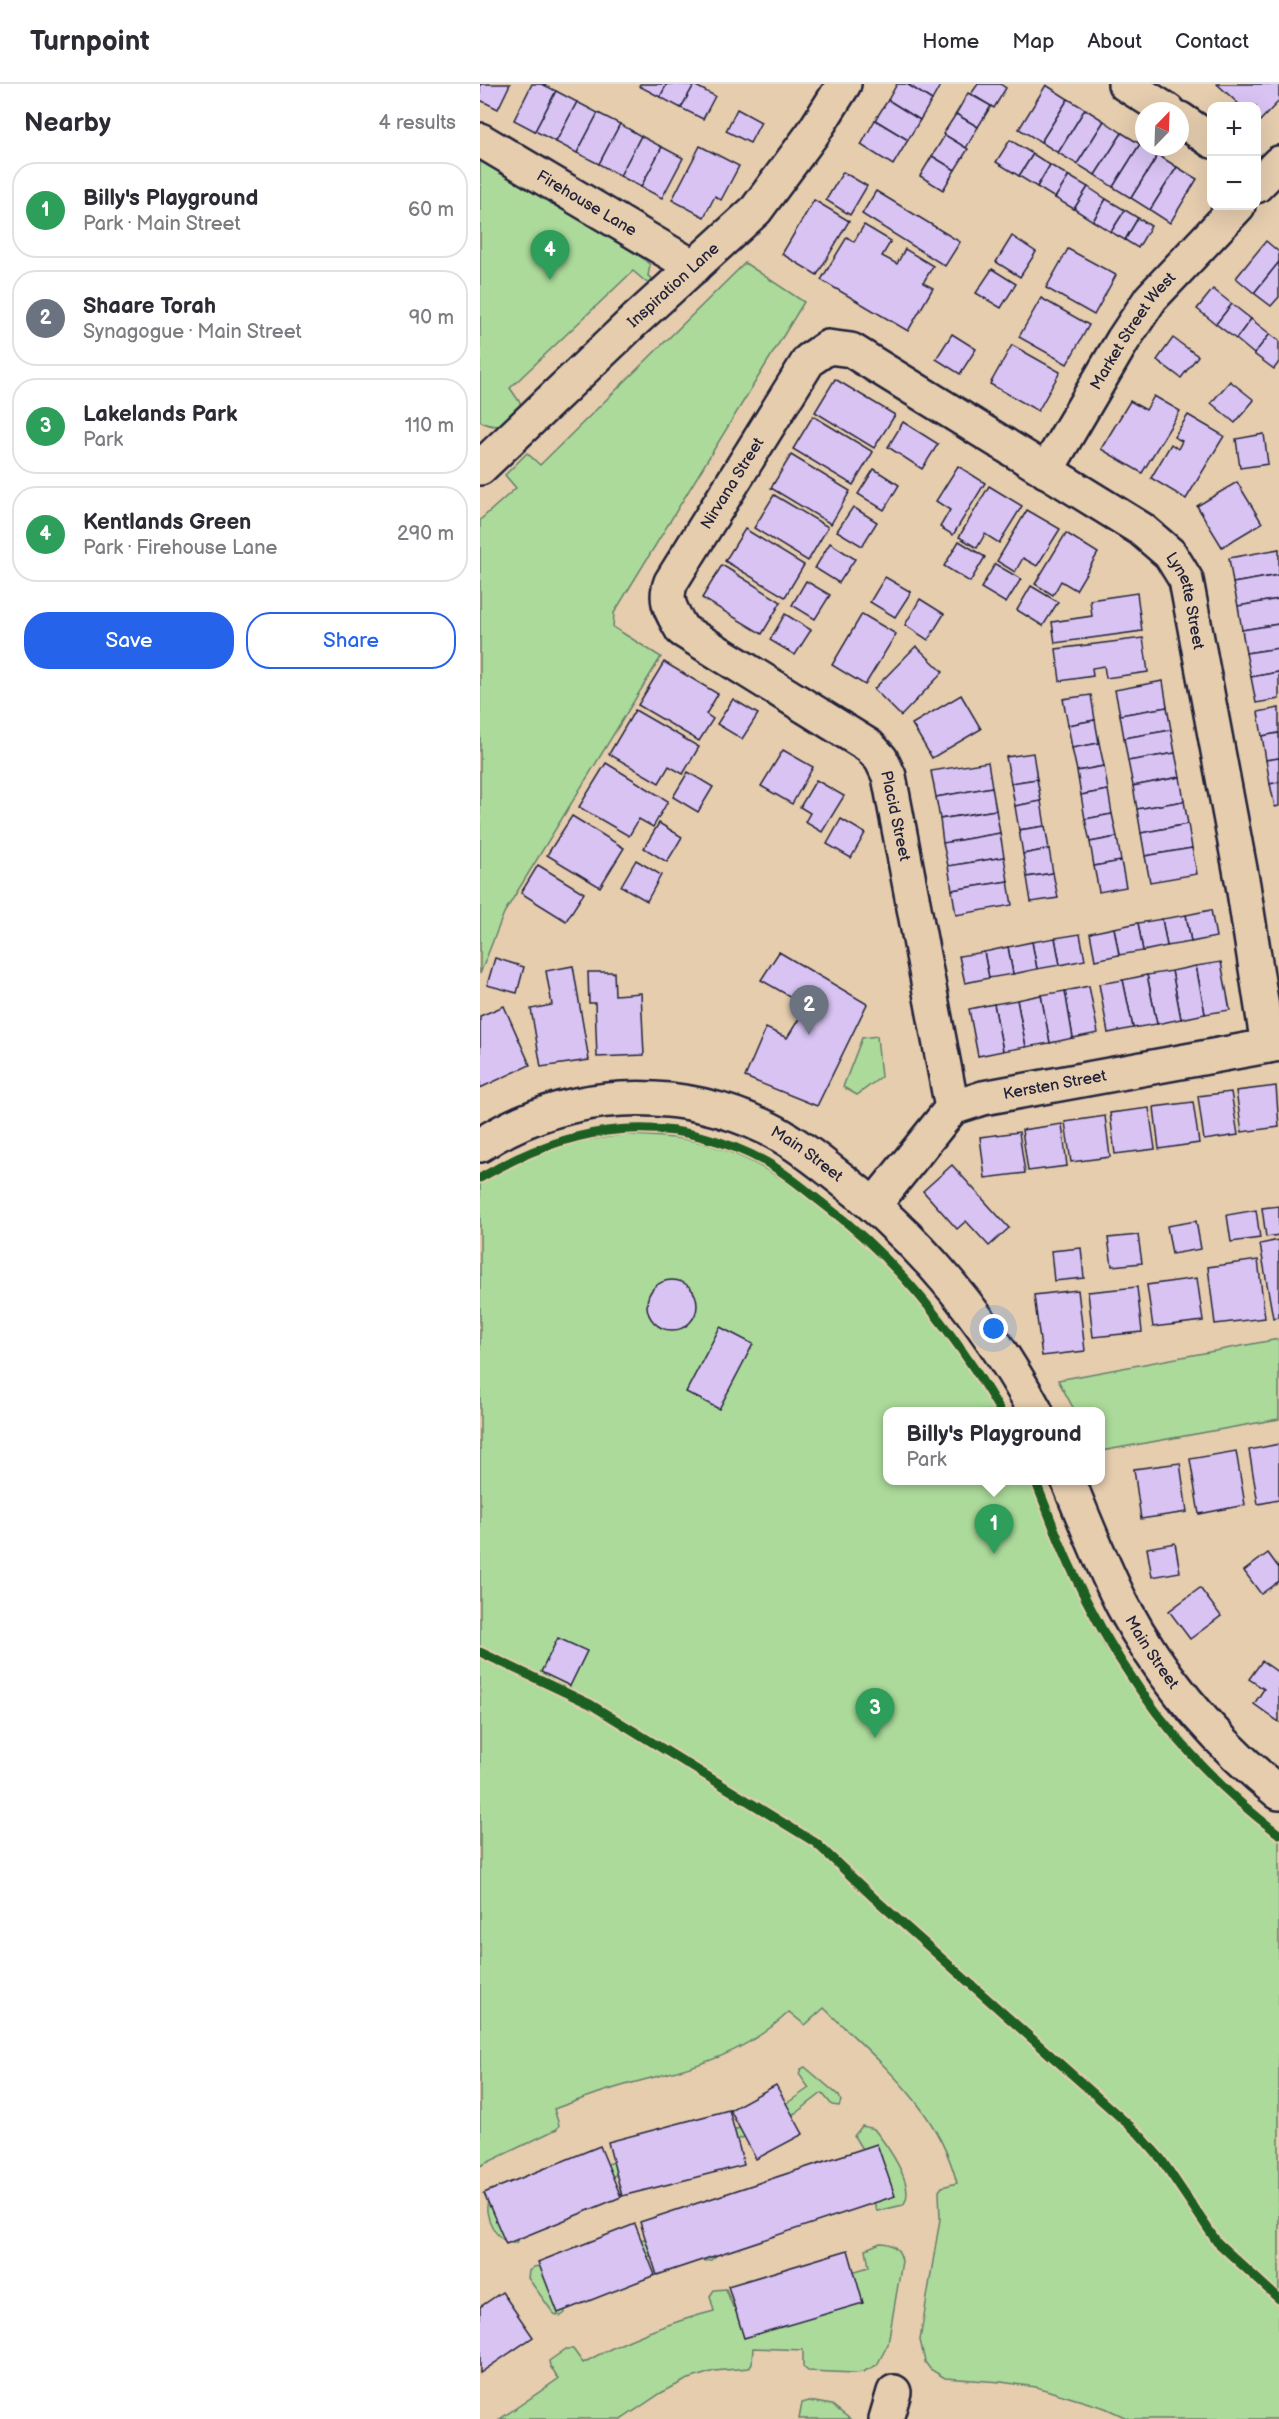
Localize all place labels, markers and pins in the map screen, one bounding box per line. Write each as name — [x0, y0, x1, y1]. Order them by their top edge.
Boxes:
pin: 4 — [530, 230, 570, 280]
pin: 2 — [790, 986, 828, 1035]
pin: 1 — [974, 1504, 1014, 1554]
pin: 3 — [856, 1688, 894, 1738]

